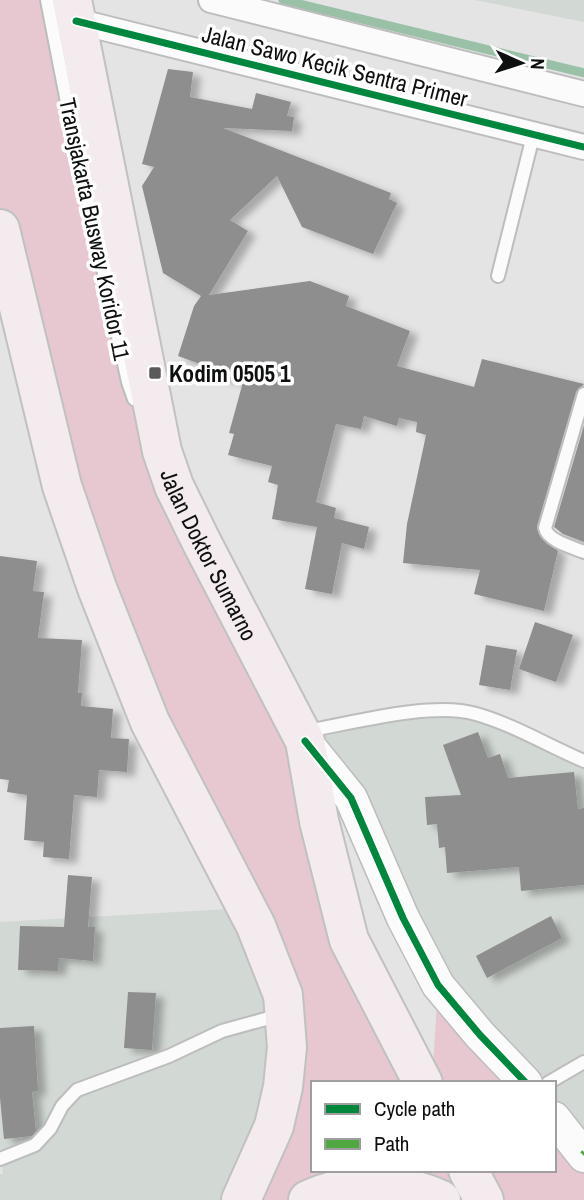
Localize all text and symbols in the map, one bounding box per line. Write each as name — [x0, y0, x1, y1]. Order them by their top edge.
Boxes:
street label: Jalan Sawo Kecik Sentra Primer — [199, 18, 472, 114]
north arrow — [486, 28, 556, 98]
text: N — [525, 58, 551, 70]
street label: Transjakarta Busway Koridor 11 — [52, 95, 138, 363]
place label: Kodim 0505 1 — [169, 358, 291, 389]
marker: Kodim 0505 1 — [147, 365, 163, 381]
street label: Jalan Doktor Sumarno — [154, 465, 265, 646]
legend — [311, 1081, 556, 1172]
text: Cycle path — [374, 1094, 455, 1123]
text: Path — [374, 1129, 409, 1158]

